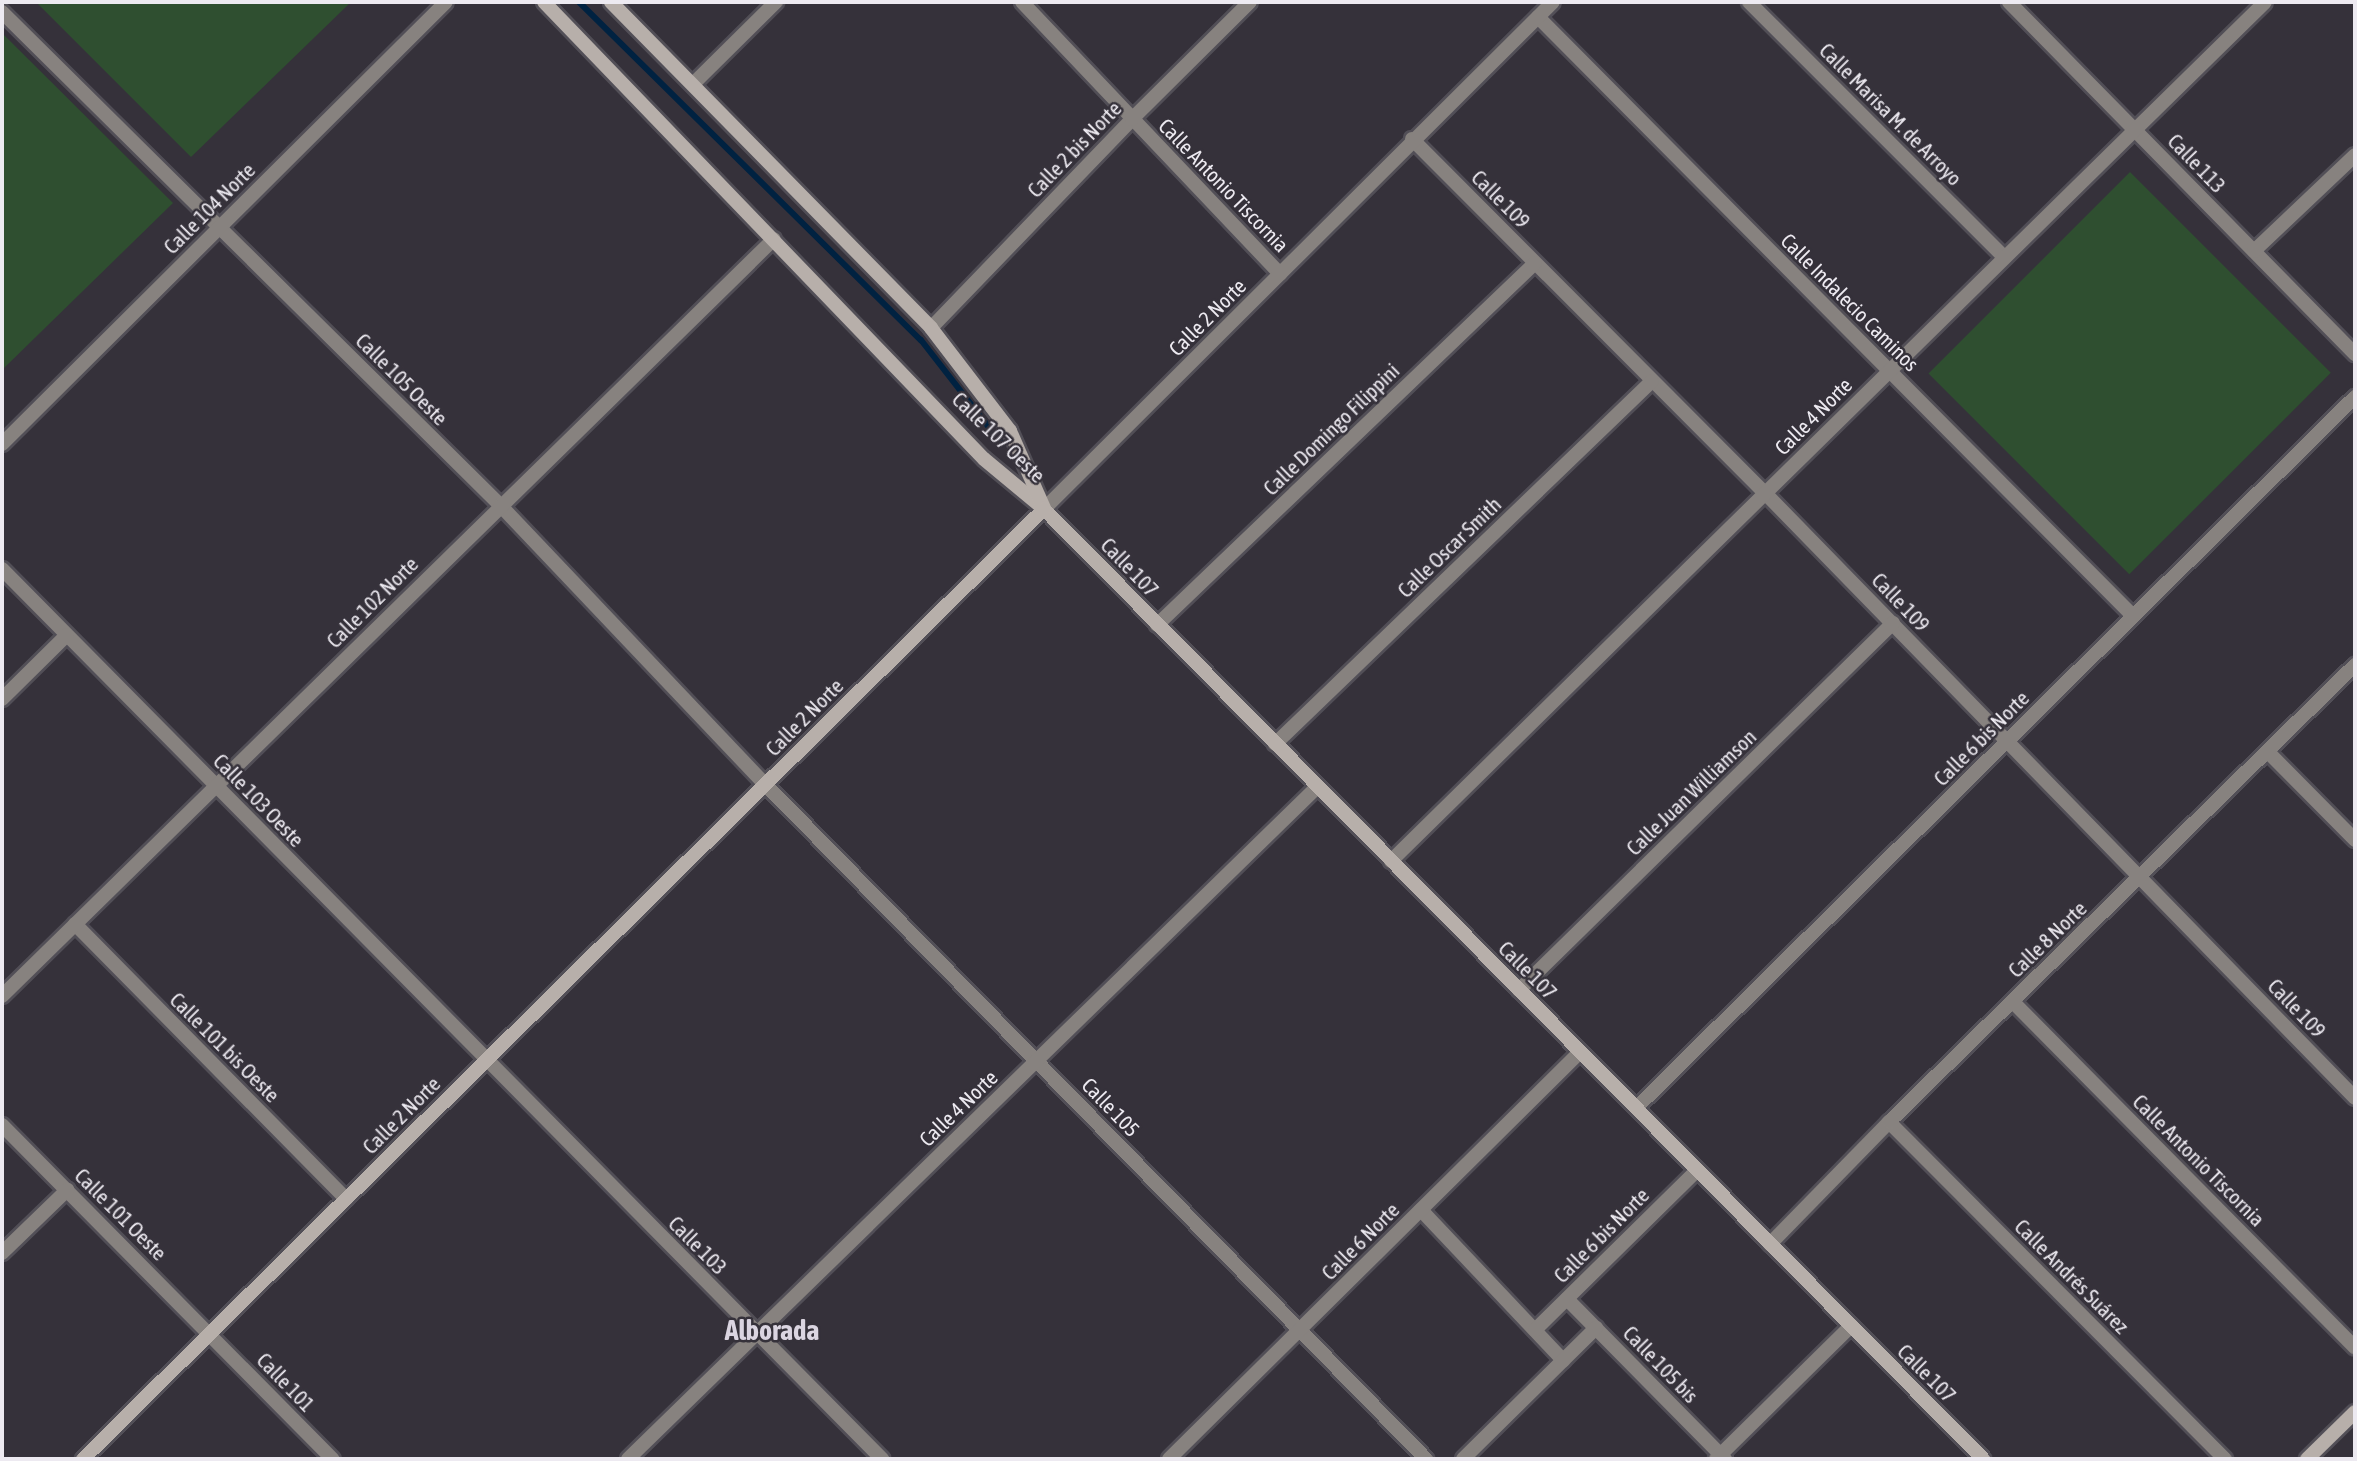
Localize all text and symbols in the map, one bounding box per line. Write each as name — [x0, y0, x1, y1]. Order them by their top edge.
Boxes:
street label: Calle Marisa M. de Arroyo — [1815, 38, 1967, 190]
street label: Calle 2 bis Norte — [1022, 96, 1126, 202]
street label: Calle Antonio Tiscornia — [1154, 113, 1294, 257]
street label: Calle 113 — [2163, 128, 2231, 198]
street label: Calle 104 Norte — [158, 157, 260, 259]
street label: Calle 109 — [1467, 165, 1535, 233]
street label: Calle Indalecio Caminos — [1776, 228, 1924, 376]
street label: Calle 2 Norte — [1163, 273, 1251, 361]
street label: Calle 105 Oeste — [351, 328, 453, 430]
street label: Calle Domingo Filippini — [1258, 358, 1404, 500]
street label: Calle 4 Norte — [1769, 372, 1857, 460]
street label: Calle 107 Oeste — [947, 386, 1051, 488]
street label: Calle Oscar Smith — [1392, 491, 1506, 603]
street label: Calle 107 — [1096, 532, 1164, 602]
street label: Calle 102 Norte — [321, 551, 423, 653]
street label: Calle 109 — [1867, 567, 1935, 637]
street label: Calle 2 Norte — [760, 673, 848, 761]
street label: Calle 6 bis Norte — [1928, 685, 2034, 791]
street label: Calle Juan Williamson — [1621, 724, 1761, 860]
street label: Calle 103 Oeste — [208, 748, 310, 852]
street label: Calle 8 Norte — [2003, 896, 2091, 982]
street label: Calle 107 — [1494, 936, 1562, 1004]
street label: Calle 109 — [2263, 973, 2331, 1043]
street label: Calle 101 bis Oeste — [165, 987, 285, 1107]
street label: Calle 4 Norte — [914, 1065, 1002, 1151]
street label: Calle 2 Norte — [357, 1071, 445, 1159]
street label: Calle 105 — [1077, 1072, 1145, 1142]
street label: Calle Antonio Tiscornia — [2128, 1089, 2270, 1231]
street label: Calle 101 Oeste — [70, 1163, 172, 1265]
street label: Calle 6 bis Norte — [1548, 1182, 1654, 1288]
street label: Calle 6 Norte — [1316, 1197, 1404, 1285]
street label: Calle 103 — [664, 1211, 732, 1279]
street label: Calle Andrés Suárez — [2010, 1214, 2134, 1338]
district label: Alborada — [725, 1313, 819, 1347]
street label: Calle 105 bis — [1618, 1320, 1704, 1408]
street label: Calle 107 — [1893, 1339, 1961, 1407]
street label: Calle 101 — [252, 1347, 320, 1417]

